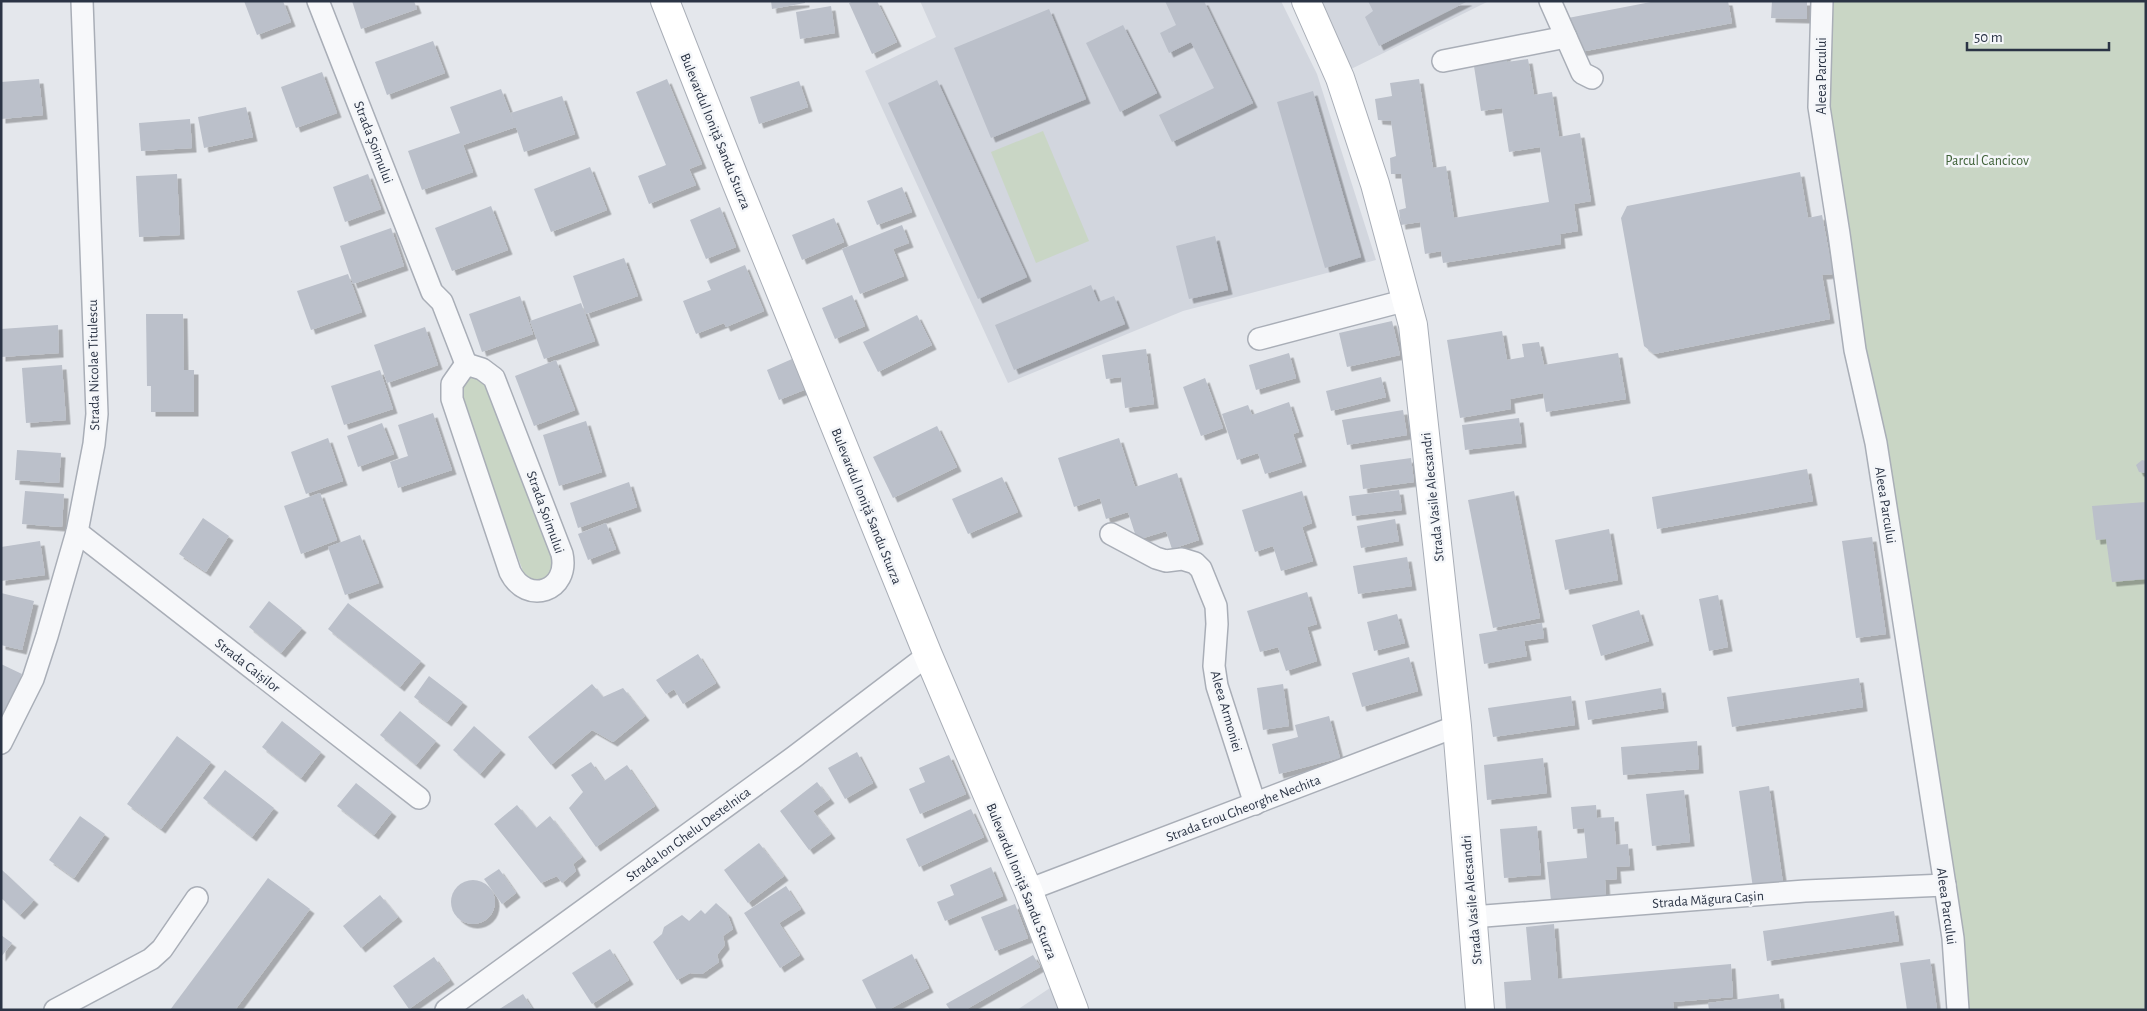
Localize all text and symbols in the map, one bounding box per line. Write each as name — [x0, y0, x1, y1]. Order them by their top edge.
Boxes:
scale bar — [1967, 20, 2110, 52]
text: 50 m — [1974, 30, 2003, 45]
street label: Aleea Parcului — [1815, 37, 1829, 115]
street label: Bulevardul Ioniță Sandu Sturza — [676, 51, 753, 212]
street label: Strada Șoimului — [350, 99, 395, 186]
park label: Parcul Cancicov — [1945, 154, 2029, 168]
street label: Strada Nicolae Titulescu — [86, 299, 102, 431]
street label: Bulevardul Ioniță Sandu Sturza — [827, 426, 904, 587]
street label: Strada Vasile Alecsandri — [1419, 432, 1447, 562]
street label: Aleea Parcului — [1872, 466, 1898, 545]
street label: Strada Șoimului — [523, 469, 566, 556]
street label: Strada Caișilor — [212, 636, 283, 697]
street label: Aleea Armoniei — [1208, 669, 1244, 754]
street label: Strada Erou Gheorghe Nechita — [1164, 773, 1323, 845]
street label: Strada Ion Ghelu Destelnica — [624, 785, 754, 884]
street label: Bulevardul Ioniță Sandu Sturza — [982, 801, 1059, 962]
street label: Strada Vasile Alecsandri — [1459, 835, 1485, 965]
street label: Aleea Parcului — [1934, 867, 1958, 945]
street label: Strada Măgura Cașin — [1652, 889, 1764, 912]

